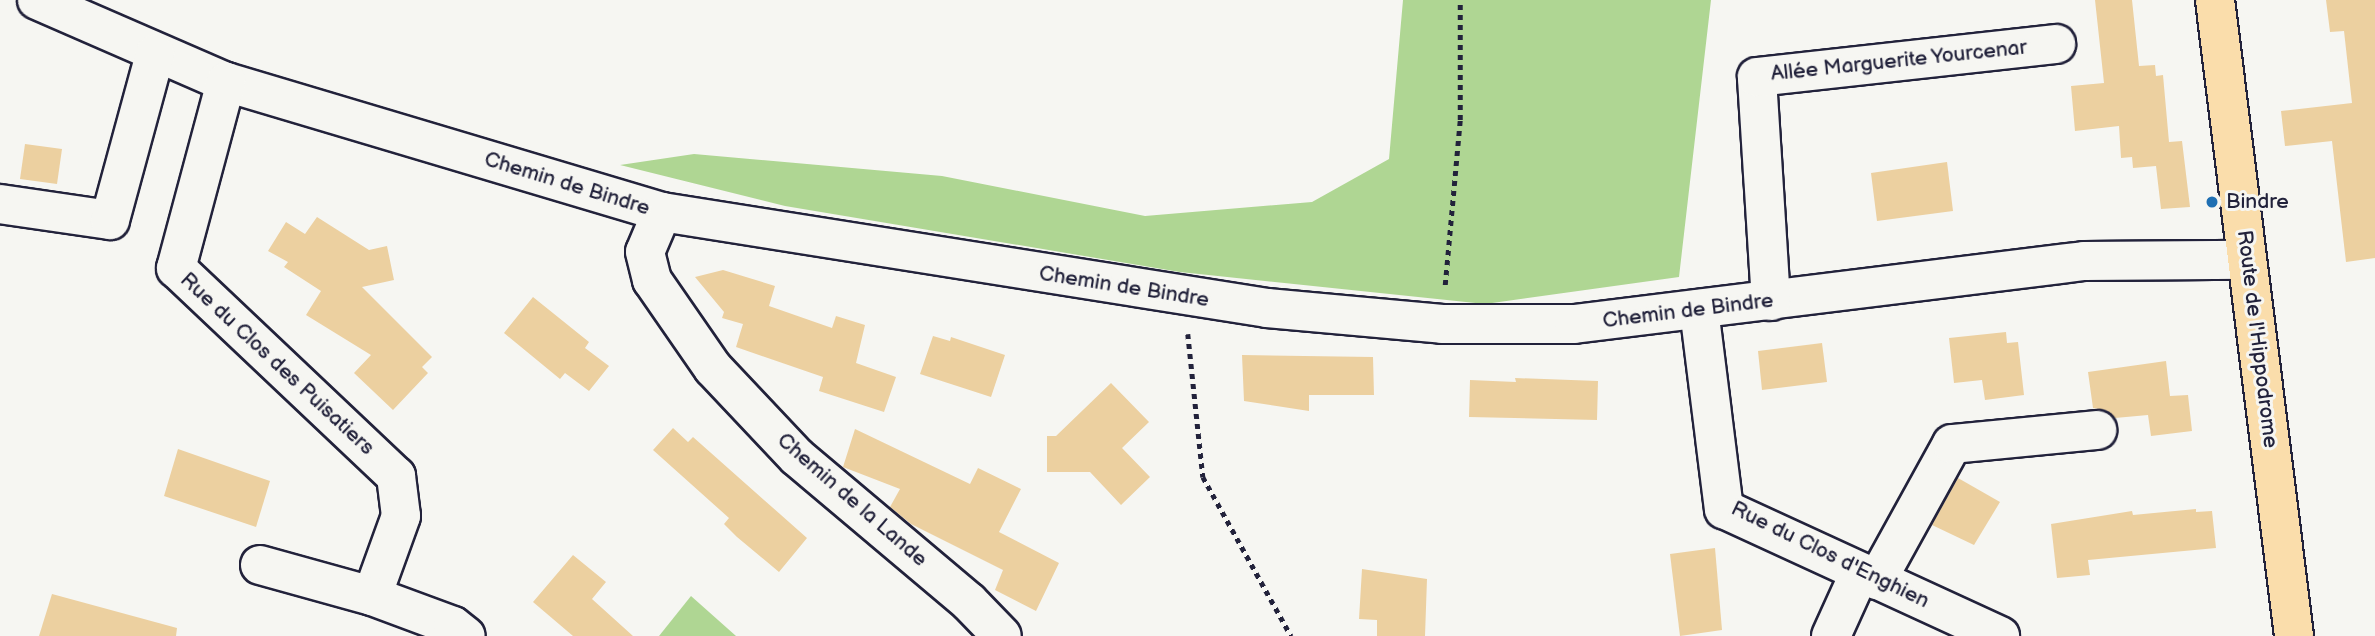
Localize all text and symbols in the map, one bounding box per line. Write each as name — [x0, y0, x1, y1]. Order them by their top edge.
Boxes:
street label: Allée Marguerite Yourcenar — [1769, 35, 2029, 87]
street label: Chemin de Bindre — [481, 147, 653, 221]
place label: Bindre — [2226, 189, 2289, 215]
marker: Bindre — [2204, 194, 2220, 210]
street label: Route de l'Hippodrome — [2231, 229, 2283, 449]
street label: Chemin de Bindre — [1037, 261, 1211, 313]
street label: Rue du Clos des Puisatiers — [175, 267, 379, 461]
street label: Chemin de Bindre — [1601, 288, 1775, 334]
street label: Chemin de la Lande — [772, 428, 932, 572]
street label: Rue du Clos d'Enghien — [1727, 496, 1933, 614]

